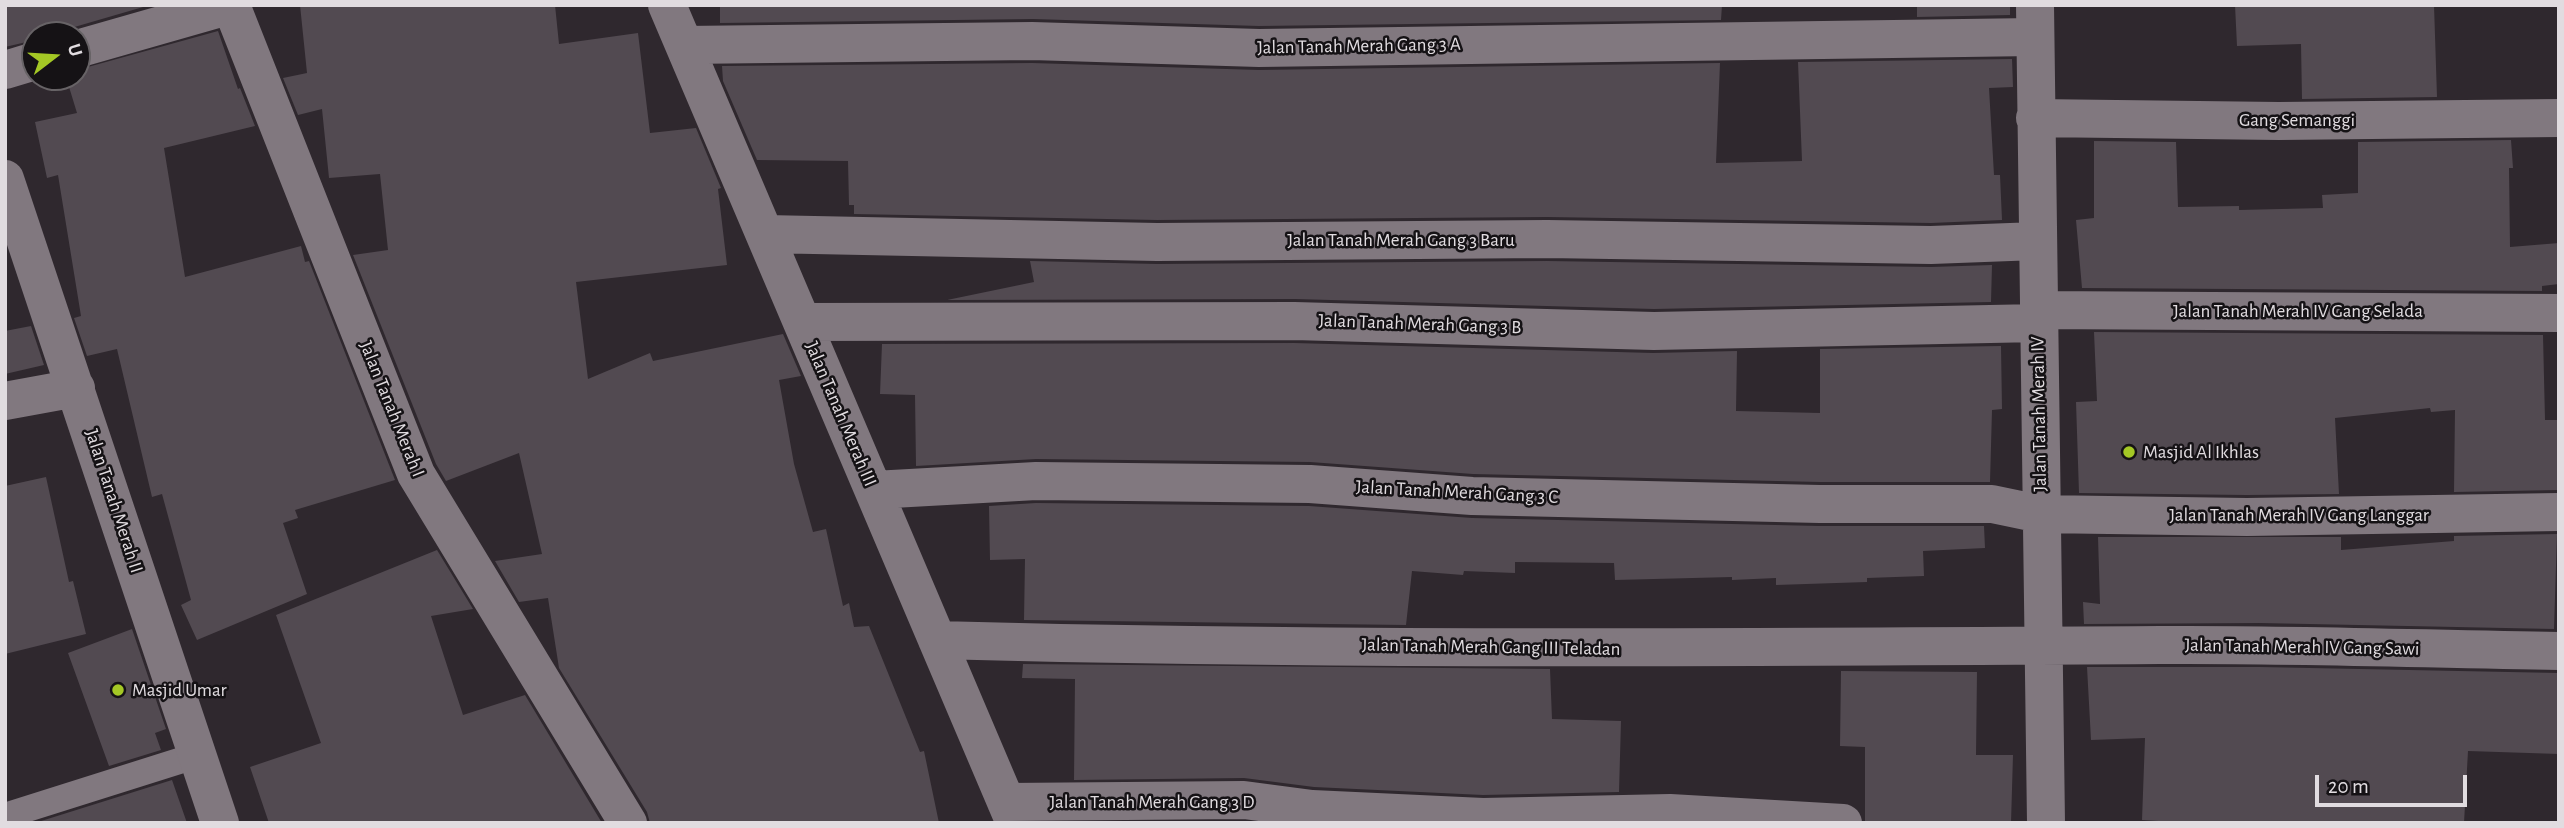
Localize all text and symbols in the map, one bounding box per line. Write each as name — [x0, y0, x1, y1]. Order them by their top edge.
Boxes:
north arrow — [21, 21, 91, 91]
street label: Jalan Tanah Merah Gang 3 A — [1257, 33, 1461, 59]
text: U — [64, 42, 86, 59]
street label: Gang Semanggi — [2239, 109, 2355, 131]
street label: Jalan Tanah Merah Gang 3 Baru — [1287, 229, 1515, 251]
street label: Jalan Tanah Merah IV Gang Selada — [2173, 300, 2423, 322]
street label: Jalan Tanah Merah Gang 3 B — [1318, 309, 1522, 339]
street label: Jalan Tanah Merah IV — [2026, 336, 2052, 492]
street label: Jalan Tanah Merah I — [354, 338, 430, 480]
street label: Jalan Tanah Merah III — [800, 338, 882, 490]
street label: Jalan Tanah Merah II — [80, 426, 148, 576]
place label: Masjid Al Ikhlas — [2143, 441, 2259, 463]
marker: Masjid Al Ikhlas — [2121, 444, 2137, 460]
street label: Jalan Tanah Merah Gang 3 C — [1355, 475, 1559, 509]
street label: Jalan Tanah Merah IV Gang Langgar — [2169, 504, 2429, 526]
street label: Jalan Tanah Merah Gang III Teladan — [1361, 633, 1621, 661]
street label: Jalan Tanah Merah IV Gang Sawi — [2184, 634, 2420, 660]
place label: Masjid Umar — [132, 679, 227, 701]
marker: Masjid Umar — [110, 682, 126, 698]
scale bar — [2319, 762, 2471, 806]
text: 20 m — [2328, 776, 2369, 797]
street label: Jalan Tanah Merah Gang 3 D — [1049, 791, 1255, 813]

